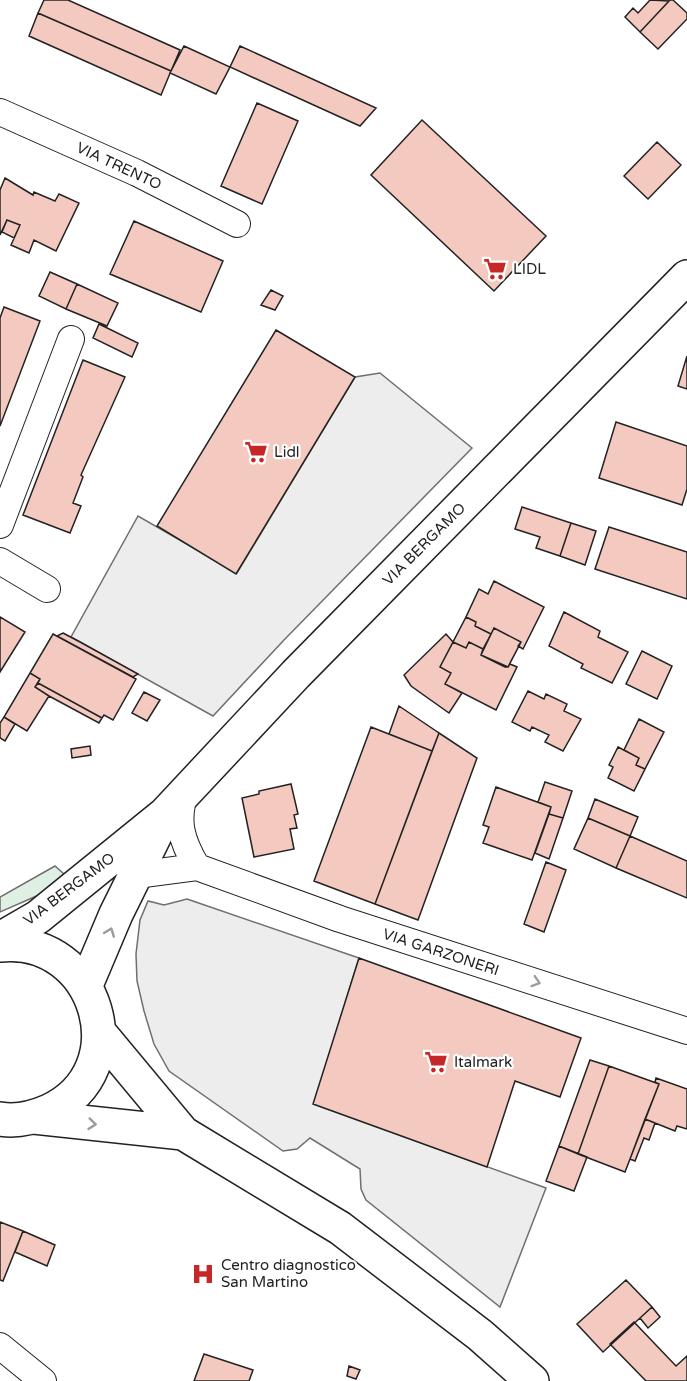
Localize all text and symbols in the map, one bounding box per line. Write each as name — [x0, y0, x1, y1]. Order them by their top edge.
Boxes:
street label: VIA TRENTO — [73, 138, 165, 194]
supermarket icon: LIDL — [482, 256, 508, 282]
place label: LIDL — [513, 260, 546, 278]
supermarket icon: Lidl — [243, 439, 269, 465]
place label: Lidl — [274, 443, 300, 461]
street label: VIA BERGAMO — [379, 499, 469, 589]
street label: VIA BERGAMO — [20, 849, 118, 929]
street label: VIA GARZONERI — [381, 925, 501, 979]
one-way arrow — [102, 927, 115, 938]
one-way arrow — [530, 975, 541, 988]
supermarket icon: Italmark — [423, 1049, 449, 1075]
place label: Italmark — [454, 1053, 512, 1071]
one-way arrow — [88, 1117, 97, 1130]
place label: Centro diagnostico San Martino — [221, 1256, 356, 1291]
hospital icon: Centro diagnostico San Martino — [190, 1261, 216, 1287]

